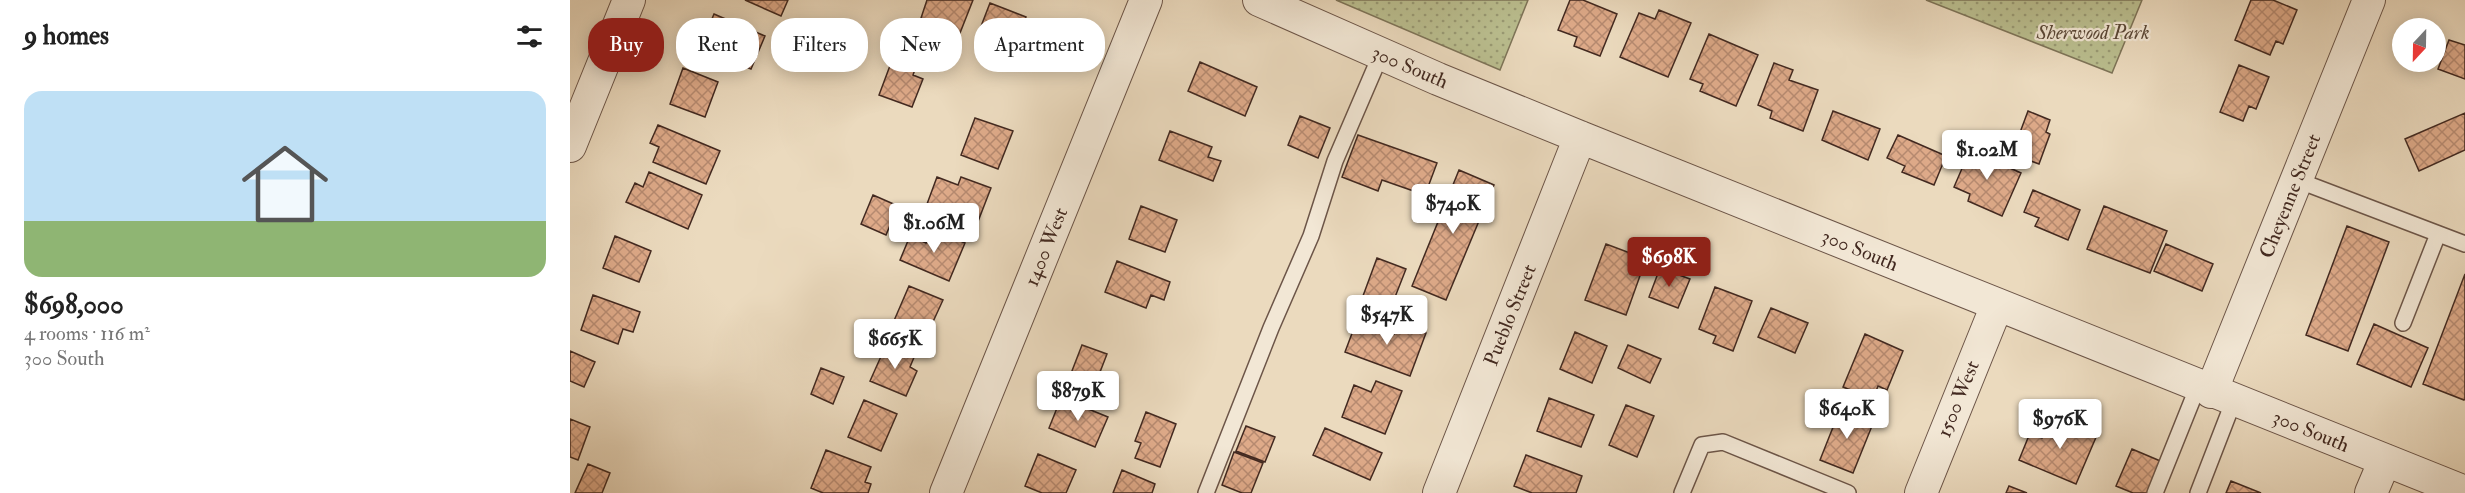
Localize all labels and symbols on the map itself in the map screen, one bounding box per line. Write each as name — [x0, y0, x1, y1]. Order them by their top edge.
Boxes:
north arrow — [2392, 18, 2446, 72]
park label: Sherwood Park — [2035, 20, 2150, 45]
street label: 300 South — [1368, 40, 1452, 94]
pin: $1.02M — [1938, 130, 2036, 181]
street label: Cheyenne Street — [2254, 130, 2326, 262]
pin: $740K — [1411, 184, 1495, 235]
pin: $1.06M — [885, 203, 983, 254]
street label: 1400 West — [1019, 203, 1073, 290]
street label: 300 South — [1818, 223, 1902, 277]
pin: $698K — [1627, 237, 1711, 288]
street label: Pueblo Street — [1478, 260, 1542, 369]
pin: $547K — [1345, 295, 1429, 346]
pin: $665K — [853, 319, 937, 370]
street label: 1500 West — [1931, 356, 1985, 441]
pin: $879K — [1036, 371, 1120, 422]
pin: $640K — [1805, 389, 1889, 440]
pin: $976K — [2018, 399, 2102, 450]
street label: 300 South — [2269, 404, 2353, 458]

